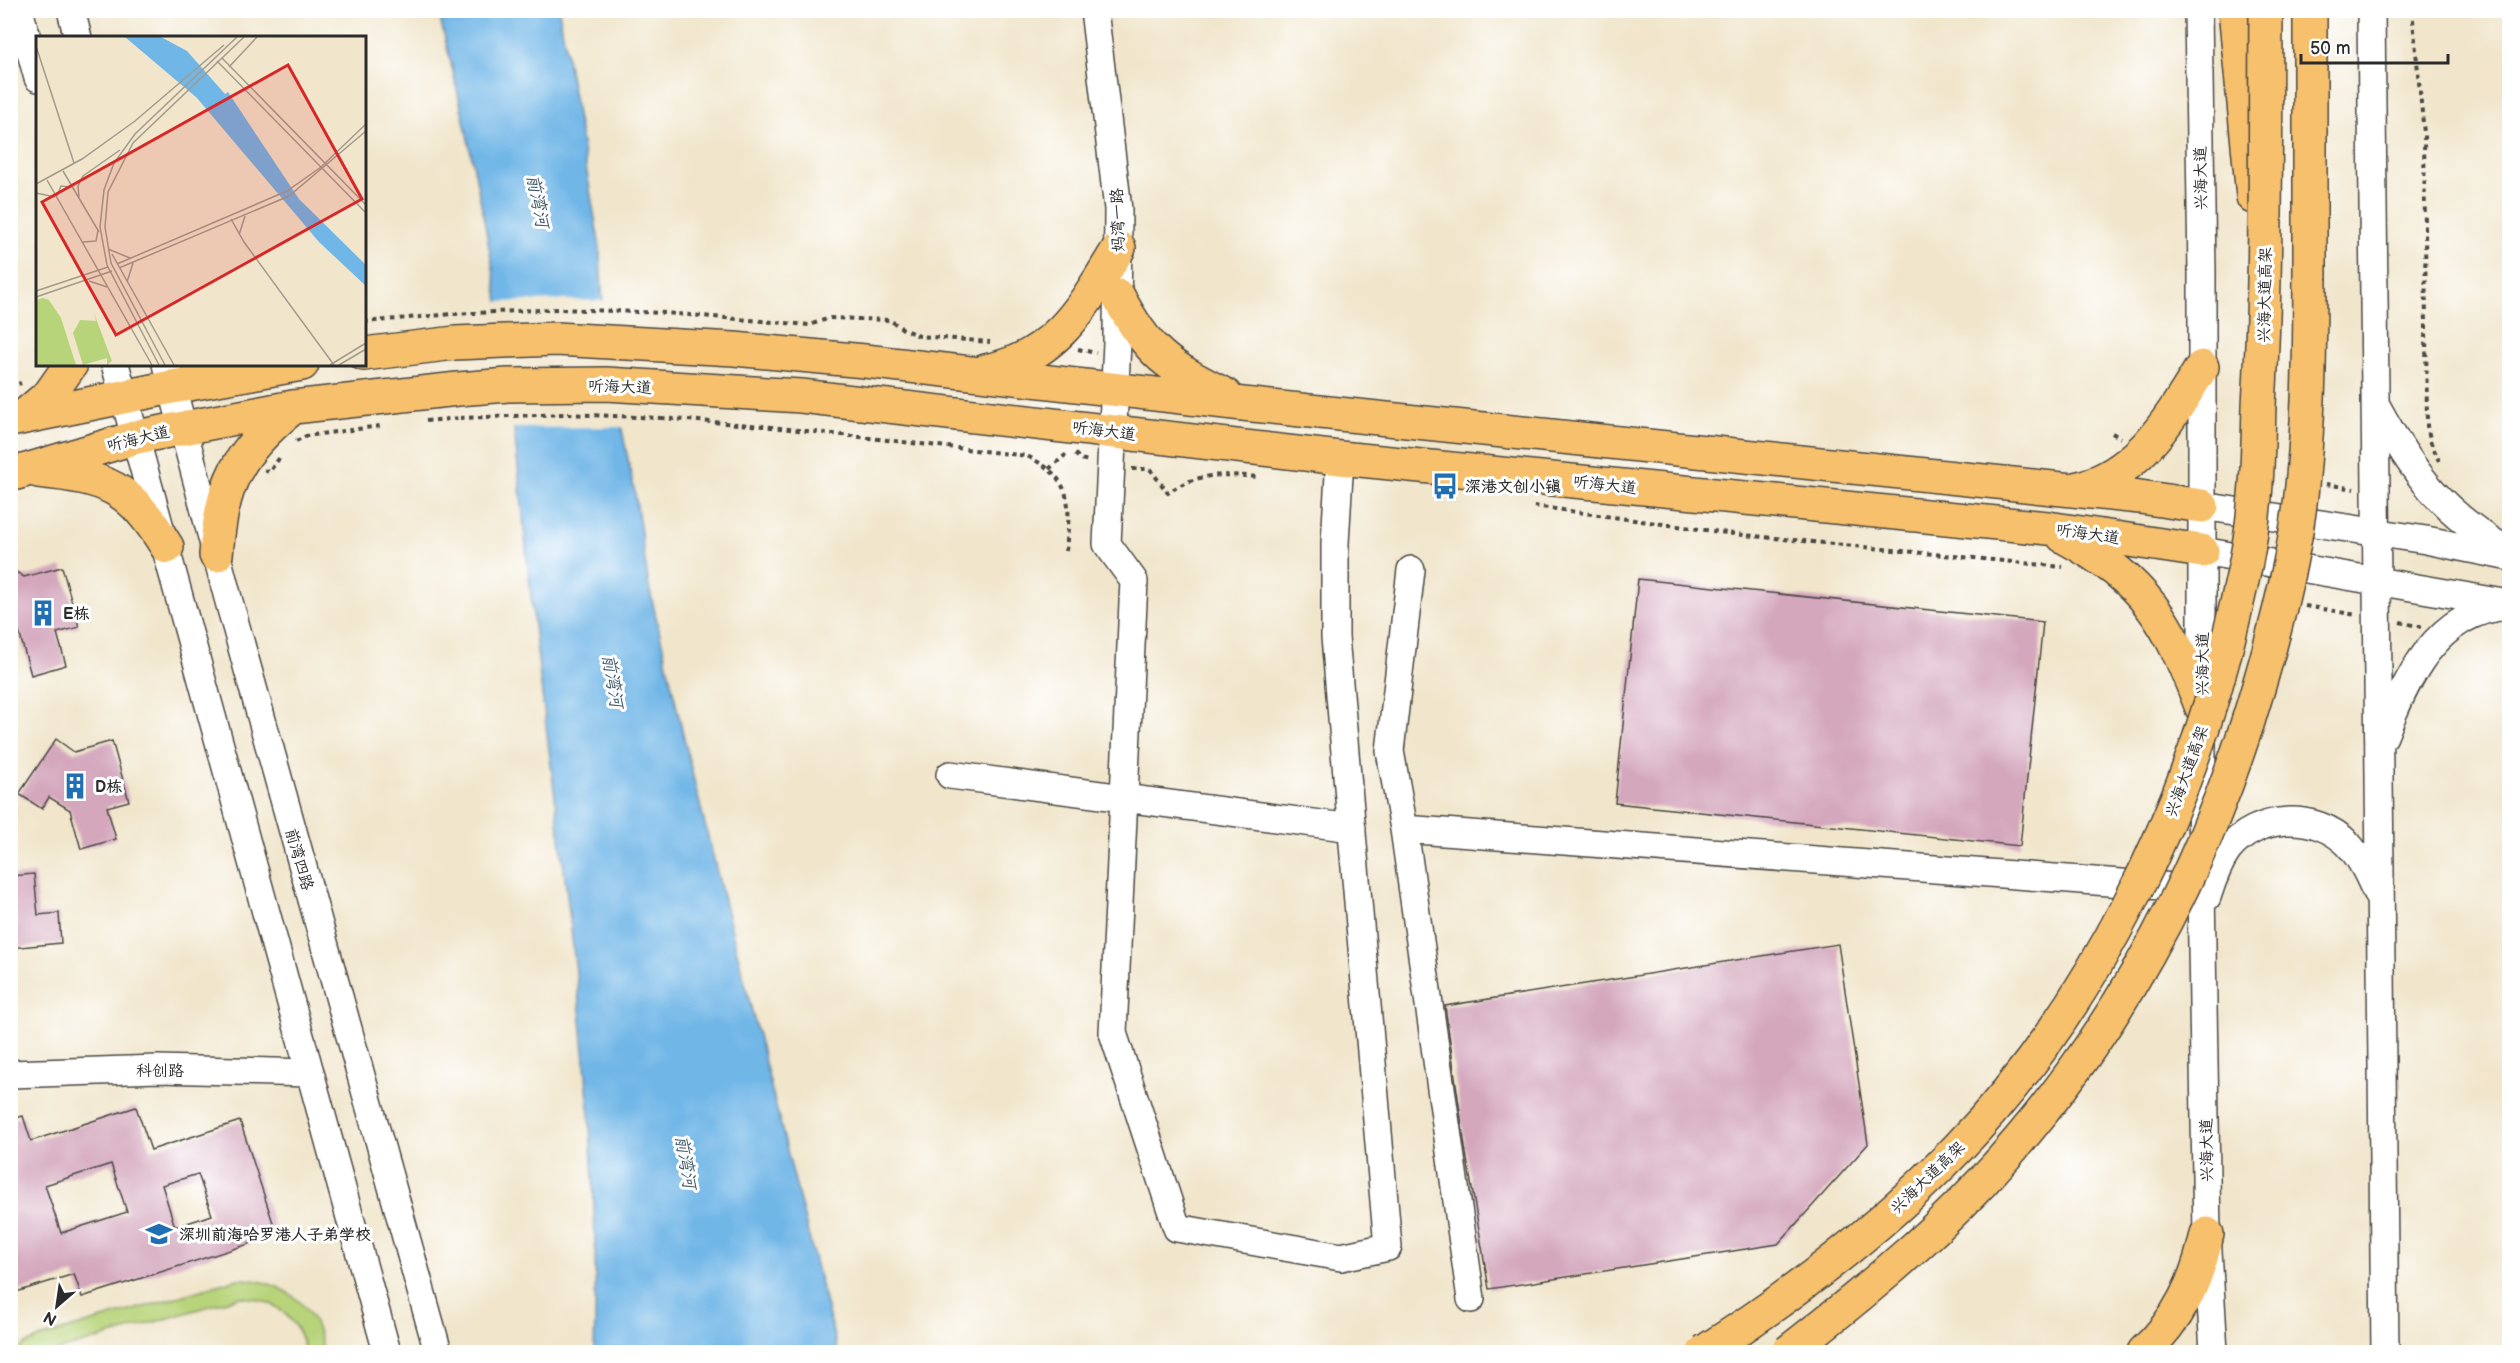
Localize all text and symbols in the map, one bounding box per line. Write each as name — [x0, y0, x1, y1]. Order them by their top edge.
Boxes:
scale bar — [2301, 27, 2448, 65]
inset map — [36, 36, 366, 366]
text: 50 m — [2310, 38, 2351, 59]
street label: 兴海大道 — [2191, 146, 2212, 210]
water label: 前湾河 — [522, 173, 554, 233]
street label: 妈湾一路 — [1108, 188, 1129, 252]
street label: 兴海大道高架 — [2255, 247, 2276, 343]
street label: 听海大道 — [588, 377, 652, 398]
street label: 听海大道 — [1071, 418, 1137, 445]
street label: 听海大道 — [105, 422, 172, 456]
bus stop icon: 深港文创小镇 — [1430, 471, 1460, 501]
street label: 听海大道 — [1572, 473, 1638, 498]
place label: 深港文创小镇 — [1465, 478, 1561, 497]
street label: 听海大道 — [2055, 521, 2121, 548]
building icon: E栋 — [28, 598, 58, 628]
place label: E栋 — [63, 605, 89, 624]
street label: 兴海大道 — [2194, 632, 2213, 696]
water label: 前湾河 — [598, 653, 628, 712]
street label: 兴海大道高架 — [2162, 723, 2213, 820]
building icon: D栋 — [60, 771, 90, 801]
place label: D栋 — [95, 778, 122, 797]
street label: 前湾四路 — [281, 826, 317, 893]
street label: 科创路 — [136, 1062, 184, 1081]
street label: 兴海大道 — [2197, 1118, 2218, 1182]
water label: 前湾河 — [671, 1134, 701, 1193]
street label: 兴海大道高架 — [1887, 1138, 1969, 1218]
school or university icon: 深圳前海哈罗港人子弟学校 — [144, 1219, 174, 1249]
place label: 深圳前海哈罗港人子弟学校 — [179, 1226, 371, 1245]
north arrow — [27, 1276, 87, 1336]
text: N — [41, 1307, 60, 1329]

